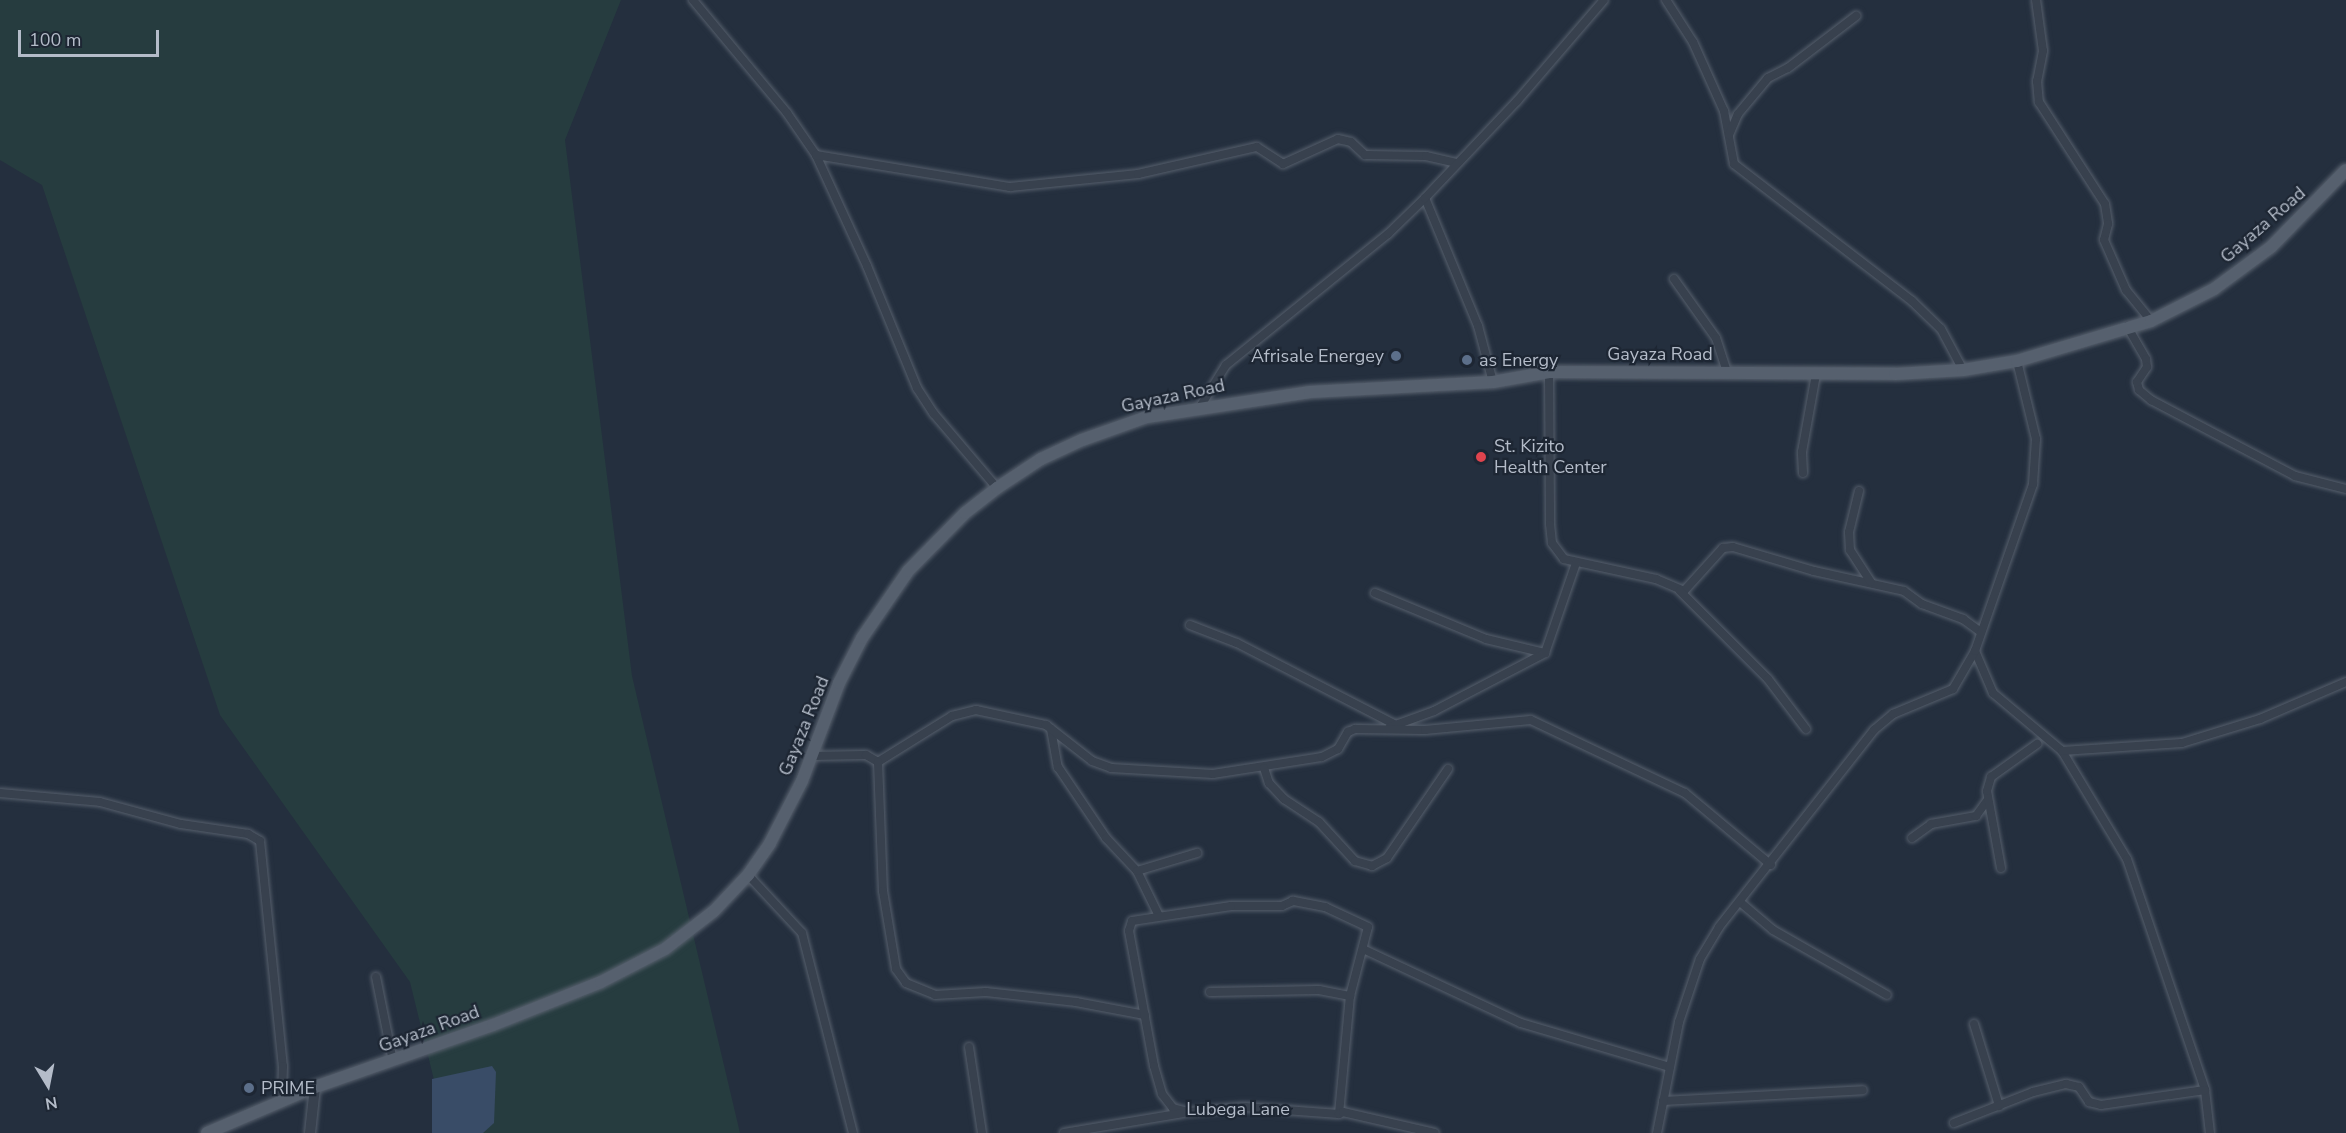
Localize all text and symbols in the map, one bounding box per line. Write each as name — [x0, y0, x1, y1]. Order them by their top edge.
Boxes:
scale bar — [21, 18, 162, 56]
text: 100 m — [29, 28, 81, 52]
street label: Gayaza Road — [2216, 182, 2310, 268]
street label: Gayaza Road — [1607, 343, 1713, 365]
place label: Afrisale Energey — [1251, 345, 1384, 367]
marker: Afrisale Energey — [1389, 349, 1403, 363]
place label: as Energy — [1479, 349, 1558, 371]
marker: as Energy — [1460, 353, 1474, 367]
street label: Gayaza Road — [1119, 374, 1227, 418]
place label: St. Kizito Health Center — [1494, 436, 1607, 478]
marker: St. Kizito Health Center — [1472, 448, 1490, 466]
street label: Gayaza Road — [774, 673, 834, 779]
street label: Gayaza Road — [376, 1001, 482, 1057]
north arrow — [18, 1055, 78, 1115]
place label: PRIME — [261, 1077, 315, 1099]
marker: PRIME — [242, 1081, 256, 1095]
text: N — [43, 1091, 59, 1115]
street label: Lubega Lane — [1186, 1098, 1290, 1120]

